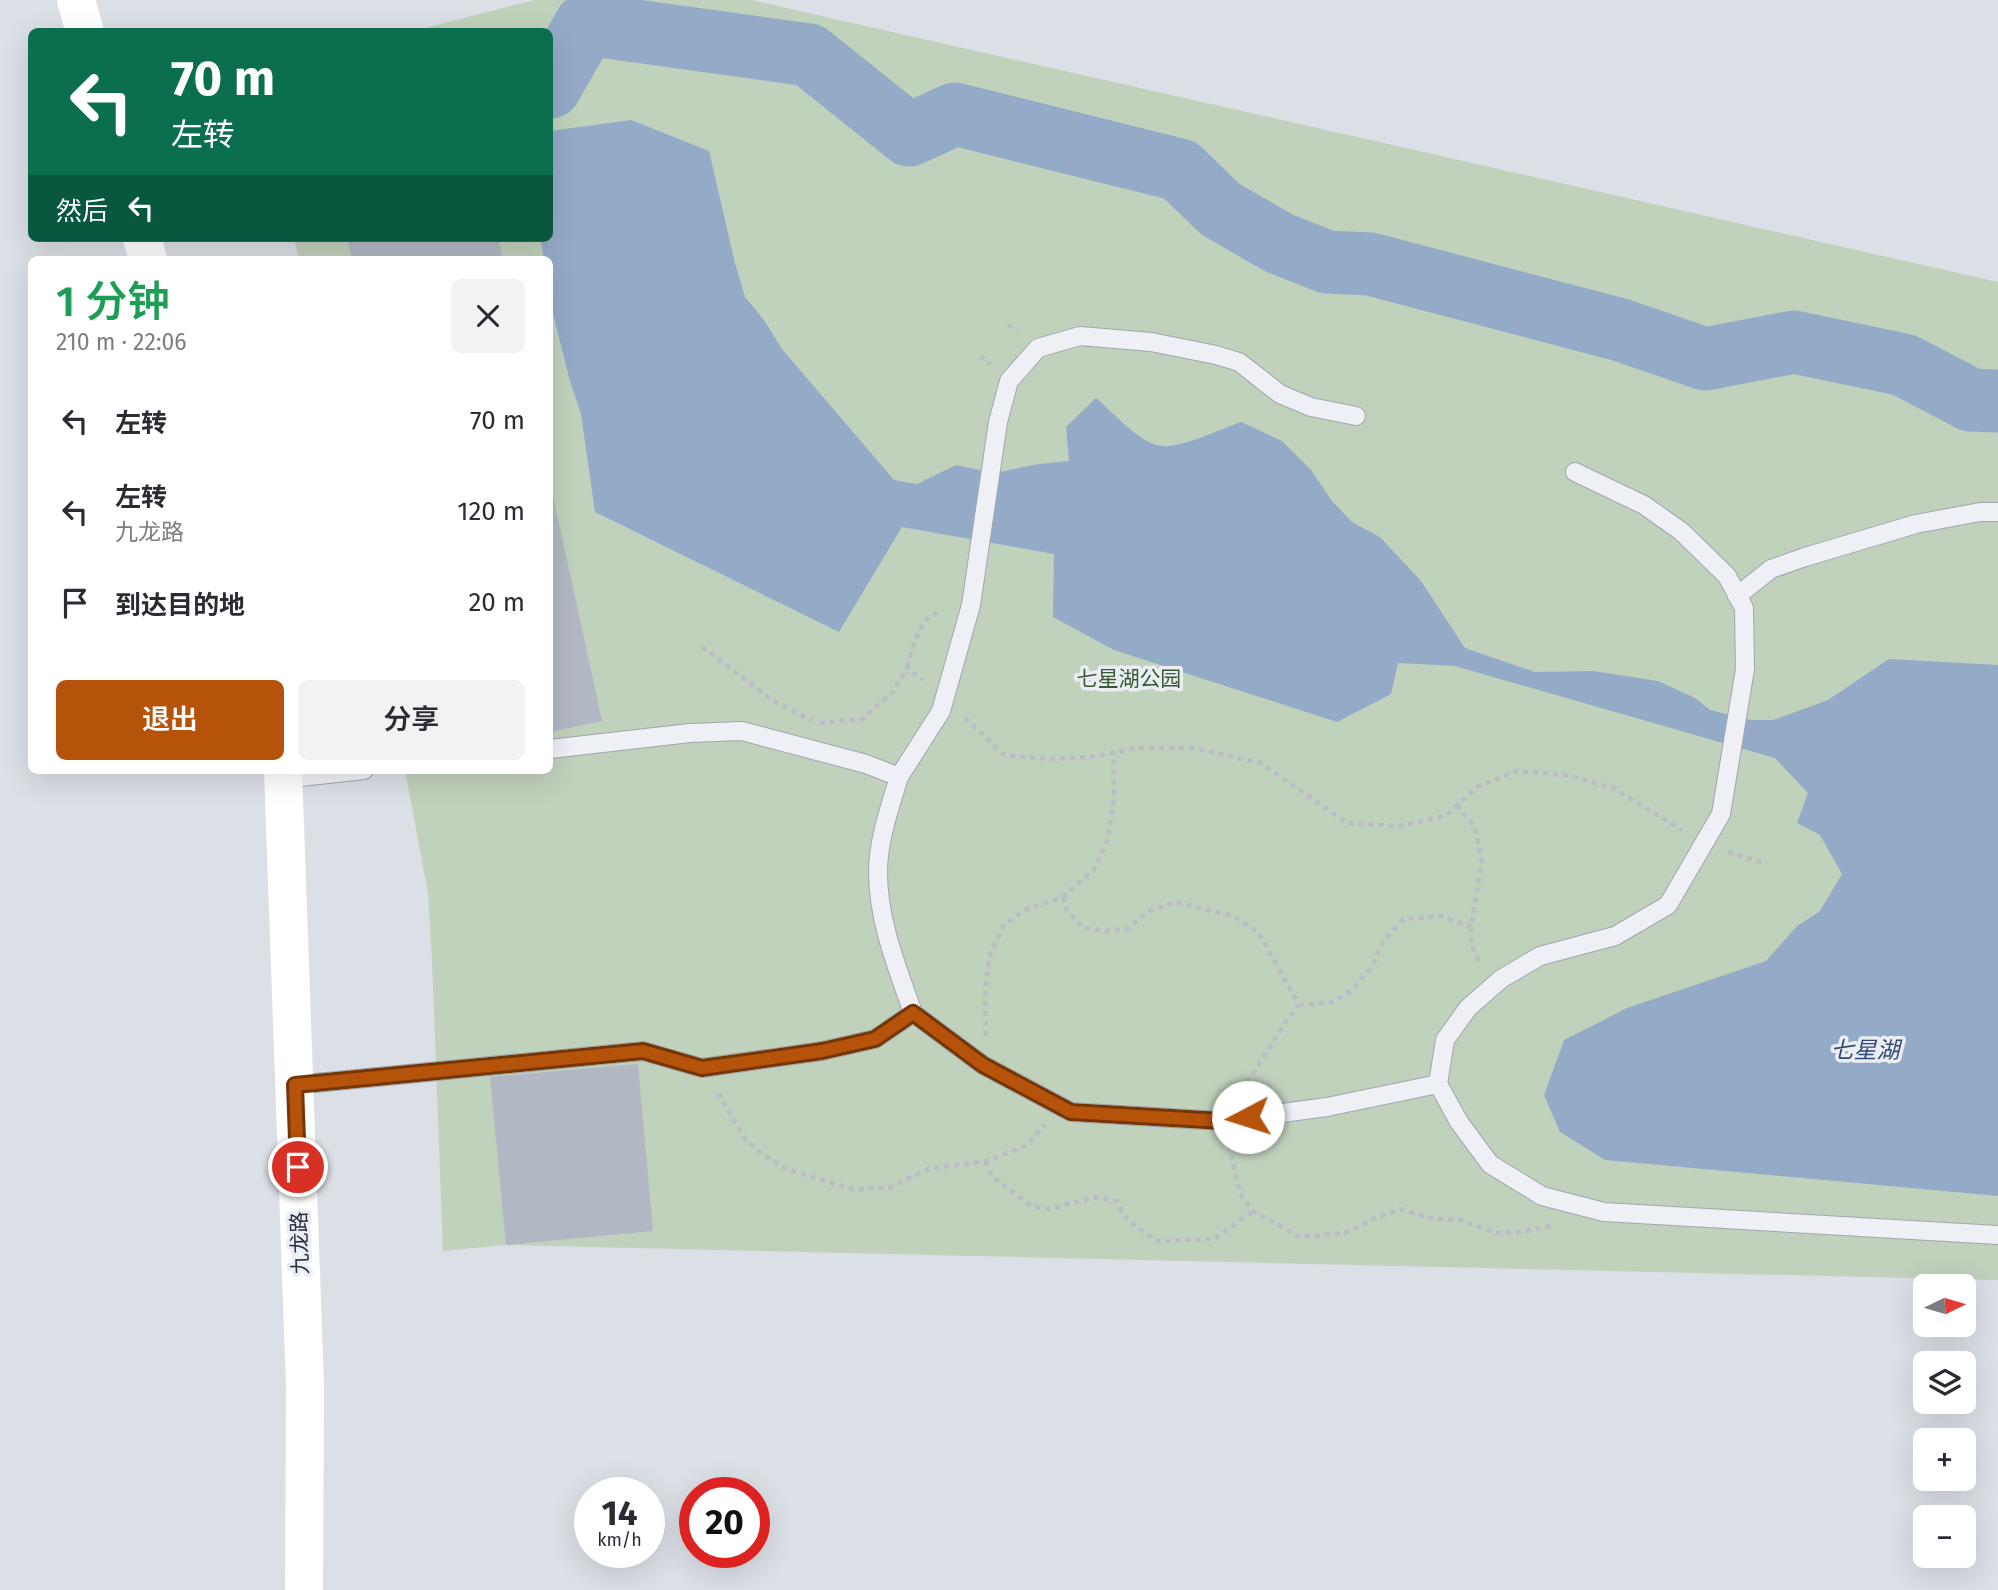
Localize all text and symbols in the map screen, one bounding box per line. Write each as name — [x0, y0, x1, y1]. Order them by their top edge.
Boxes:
text: 70 m — [171, 49, 275, 108]
icon: left — [56, 56, 147, 147]
text: 左转 — [171, 116, 235, 154]
icon: left — [122, 189, 160, 227]
text: 然后 — [56, 196, 108, 227]
text: 1 分钟 — [56, 277, 169, 327]
button: close — [451, 279, 525, 353]
text: 210 m · 22:06 — [56, 328, 187, 356]
icon: left — [56, 402, 94, 440]
text: 70 m — [470, 405, 525, 436]
text: 左转 — [115, 408, 167, 439]
text: 左转 — [115, 482, 167, 513]
icon: left — [56, 493, 94, 531]
text: 120 m — [457, 496, 525, 527]
text: 九龙路 — [115, 518, 184, 546]
icon: arrive — [56, 584, 94, 622]
text: 20 m — [468, 587, 525, 618]
text: 到达目的地 — [115, 590, 245, 621]
park label: 七星湖公园 — [1077, 666, 1182, 692]
button: 退出 — [56, 680, 284, 760]
button: 分享 — [298, 680, 525, 760]
water label: 七星湖 — [1831, 1036, 1903, 1064]
position arrow — [1211, 1080, 1285, 1154]
pin — [268, 1137, 328, 1197]
icon: arrive — [279, 1148, 317, 1186]
street label: 九龙路 — [286, 1211, 314, 1275]
north arrow — [1913, 1274, 1976, 1337]
map controls — [1913, 1274, 1976, 1568]
button: layers — [1913, 1351, 1976, 1414]
button: + — [1913, 1428, 1976, 1491]
speed limit sign: 20 — [679, 1477, 770, 1568]
text: 14 — [601, 1492, 638, 1534]
button: − — [1913, 1505, 1976, 1568]
text: km/h — [597, 1529, 642, 1551]

